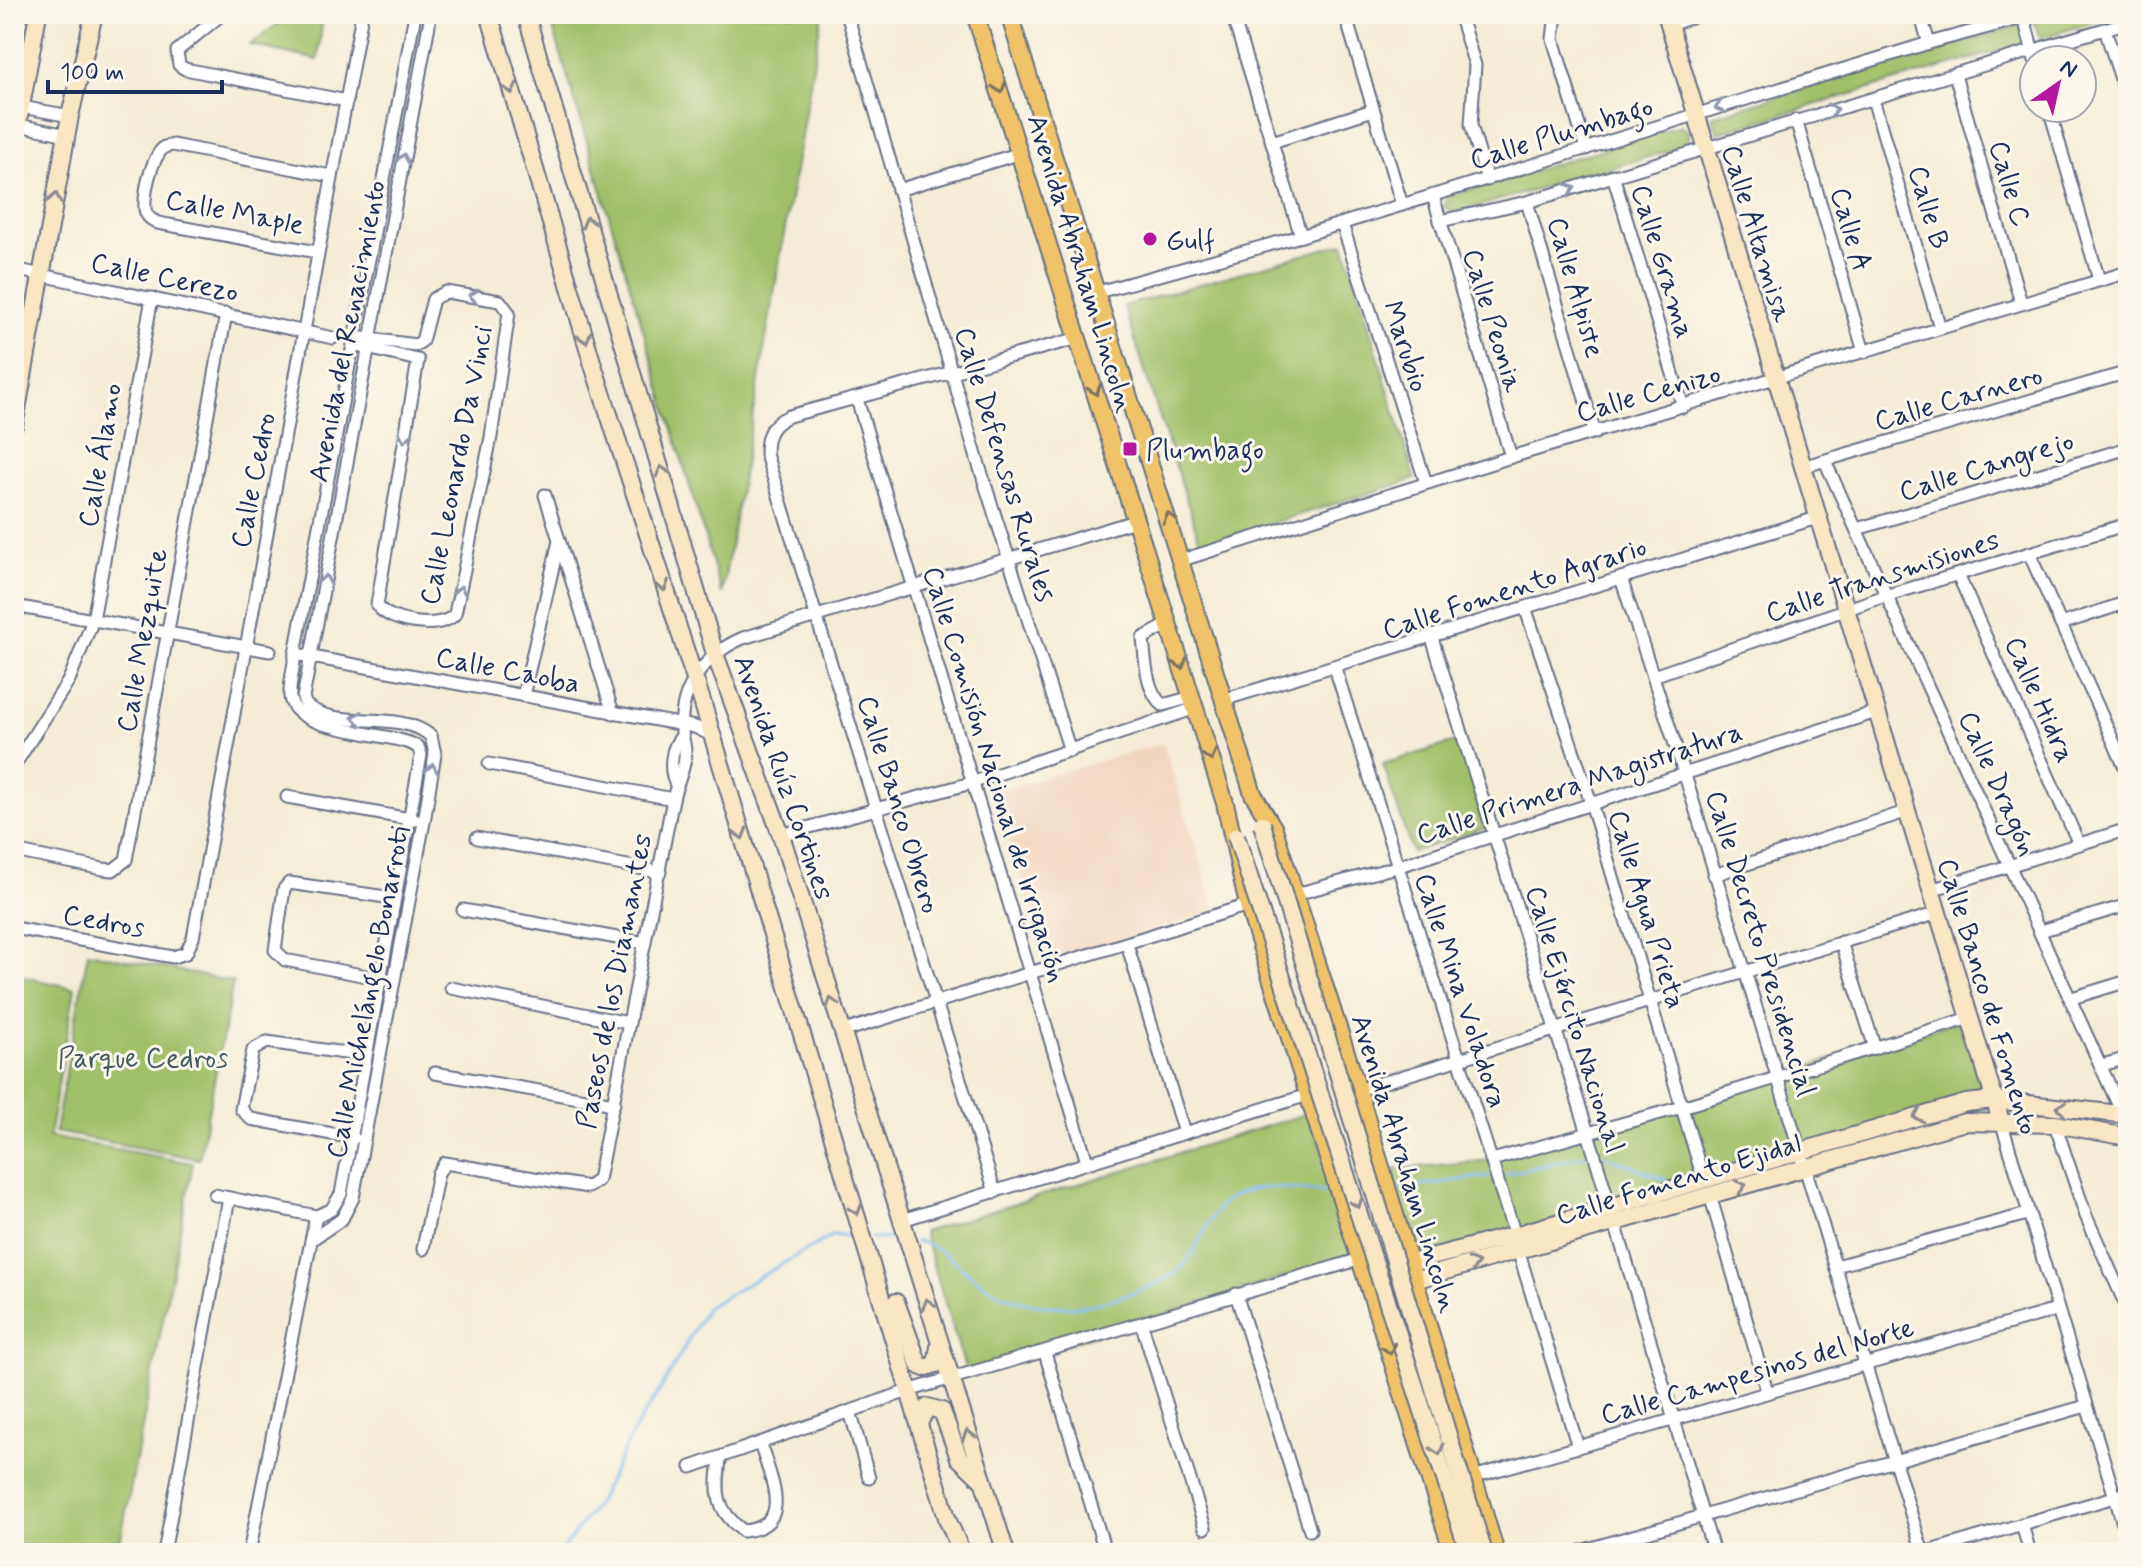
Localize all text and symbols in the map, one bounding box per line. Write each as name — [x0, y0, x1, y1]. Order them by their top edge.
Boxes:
scale bar — [48, 44, 222, 94]
north arrow — [2018, 44, 2098, 124]
text: N — [2054, 53, 2082, 85]
text: 100 m — [60, 58, 124, 89]
one-way arrow — [990, 80, 1006, 94]
one-way arrow — [502, 81, 518, 95]
street label: Calle Plumbago — [1466, 89, 1659, 183]
one-way arrow — [1714, 98, 1728, 115]
one-way arrow — [1826, 102, 1840, 119]
street label: Avenida Abraham Lincoln — [1017, 110, 1143, 417]
street label: Calle C — [1979, 136, 2038, 231]
street label: Calle Altamisa — [1711, 141, 1800, 327]
one-way arrow — [394, 153, 411, 167]
street label: Calle B — [1898, 162, 1957, 254]
street label: Avenida del Renacimiento — [301, 177, 396, 486]
street label: Calle Grama — [1621, 181, 1702, 343]
street label: Calle Maple — [162, 182, 307, 245]
one-way arrow — [1562, 182, 1576, 198]
street label: Calle A — [1820, 183, 1879, 276]
one-way arrow — [46, 191, 63, 205]
street label: Calle Alpiste — [1537, 213, 1612, 362]
one-way arrow — [581, 216, 597, 229]
place label: Gulf — [1166, 223, 1215, 260]
marker: Gulf — [1141, 230, 1159, 248]
street label: Calle Cerezo — [87, 245, 242, 312]
street label: Calle Peonia — [1452, 245, 1531, 397]
one-way arrow — [467, 288, 481, 305]
street label: Marubio — [1373, 296, 1437, 397]
street label: Calle Leonardo Da Vinci — [412, 323, 503, 608]
street label: Calle Defensas Rurales — [944, 323, 1063, 607]
one-way arrow — [576, 331, 592, 345]
street label: Calle Cenizo — [1572, 356, 1725, 433]
street label: Calle Carnero — [1870, 358, 2047, 441]
street label: Calle Álamo — [70, 380, 132, 530]
one-way arrow — [1085, 382, 1101, 396]
street label: Calle Cedro — [223, 410, 286, 551]
street label: Calle Cangrejo — [1895, 423, 2079, 513]
one-way arrow — [397, 430, 414, 444]
place label: Plumbago — [1146, 433, 1264, 473]
marker: Plumbago — [1121, 440, 1139, 458]
one-way arrow — [655, 465, 671, 479]
one-way arrow — [1162, 512, 1178, 526]
street label: Calle Transmisiones — [1761, 522, 2004, 633]
street label: Calle Fomento Agrario — [1378, 529, 1652, 650]
street label: Calle Mezquite — [109, 545, 178, 735]
street label: Calle Comisión Nacional de Irrigación — [911, 562, 1075, 988]
one-way arrow — [316, 573, 333, 587]
one-way arrow — [653, 579, 669, 593]
one-way arrow — [450, 584, 467, 598]
street label: Calle Hidra — [1995, 631, 2083, 769]
street label: Calle Caoba — [432, 639, 583, 704]
street label: Avenida Ruíz Cortines — [723, 650, 842, 905]
one-way arrow — [1172, 656, 1188, 670]
street label: Calle Banco Obrero — [847, 691, 948, 918]
street label: Calle Dragón — [1946, 706, 2045, 863]
one-way arrow — [350, 710, 364, 727]
street label: Calle Primera Magistratura — [1412, 714, 1748, 857]
one-way arrow — [1201, 748, 1217, 762]
one-way arrow — [423, 762, 440, 776]
street label: Calle Decreto Presidencial — [1695, 786, 1824, 1101]
street label: Calle Agua Prieta — [1598, 806, 1693, 1013]
street label: Calle Michelángelo Bonarroti — [319, 823, 423, 1162]
one-way arrow — [732, 827, 748, 840]
street label: Paseos de los Diamantes — [569, 831, 662, 1132]
street label: Calle Banco de Fomento — [1927, 854, 2046, 1139]
street label: Calle Mina Voladora — [1404, 869, 1515, 1113]
street label: Calle Ejército Nacional — [1515, 882, 1632, 1158]
street label: Cedros — [60, 897, 147, 948]
one-way arrow — [825, 997, 841, 1011]
street label: Avenida Abraham Lincoln — [1341, 1010, 1467, 1317]
park label: Parque Cedros — [58, 1041, 228, 1078]
one-way arrow — [2054, 1099, 2067, 1116]
one-way arrow — [1912, 1107, 1926, 1124]
street label: Calle Fomento Ejidal — [1552, 1126, 1806, 1235]
one-way arrow — [1734, 1179, 1748, 1195]
one-way arrow — [1348, 1195, 1364, 1209]
one-way arrow — [847, 1203, 863, 1216]
one-way arrow — [1466, 1257, 1480, 1274]
one-way arrow — [921, 1298, 937, 1312]
street label: Calle Campesinos del Norte — [1597, 1310, 1919, 1435]
one-way arrow — [1380, 1341, 1396, 1355]
one-way arrow — [961, 1429, 977, 1443]
one-way arrow — [1428, 1442, 1444, 1456]

